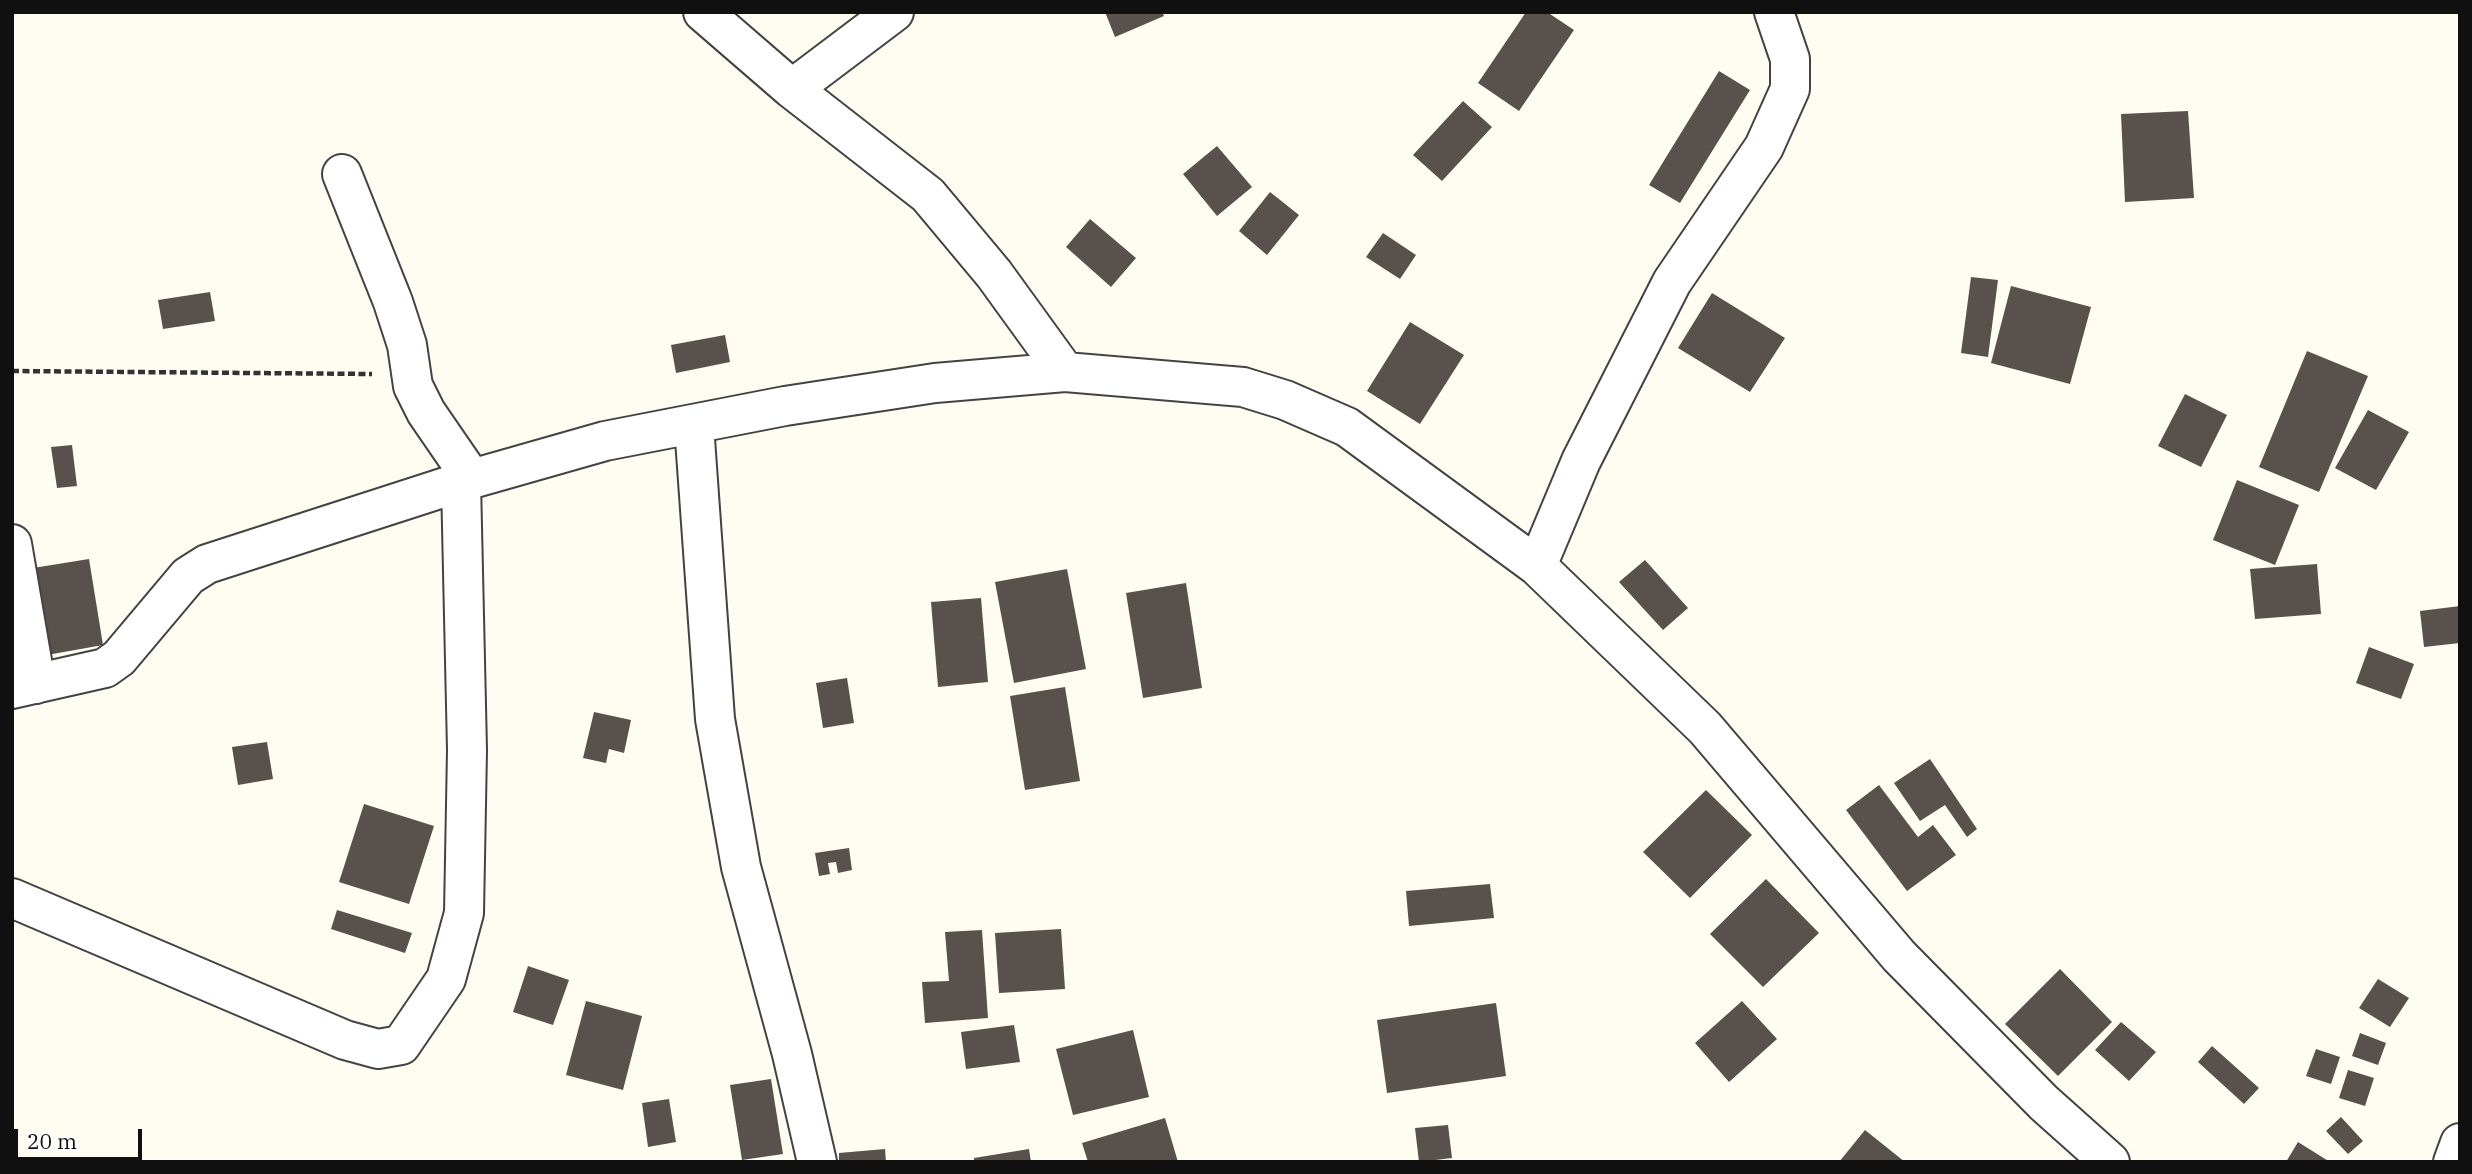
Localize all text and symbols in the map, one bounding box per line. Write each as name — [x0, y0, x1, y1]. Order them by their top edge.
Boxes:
scale bar — [18, 1114, 145, 1158]
text: 20 m — [27, 1127, 77, 1155]

